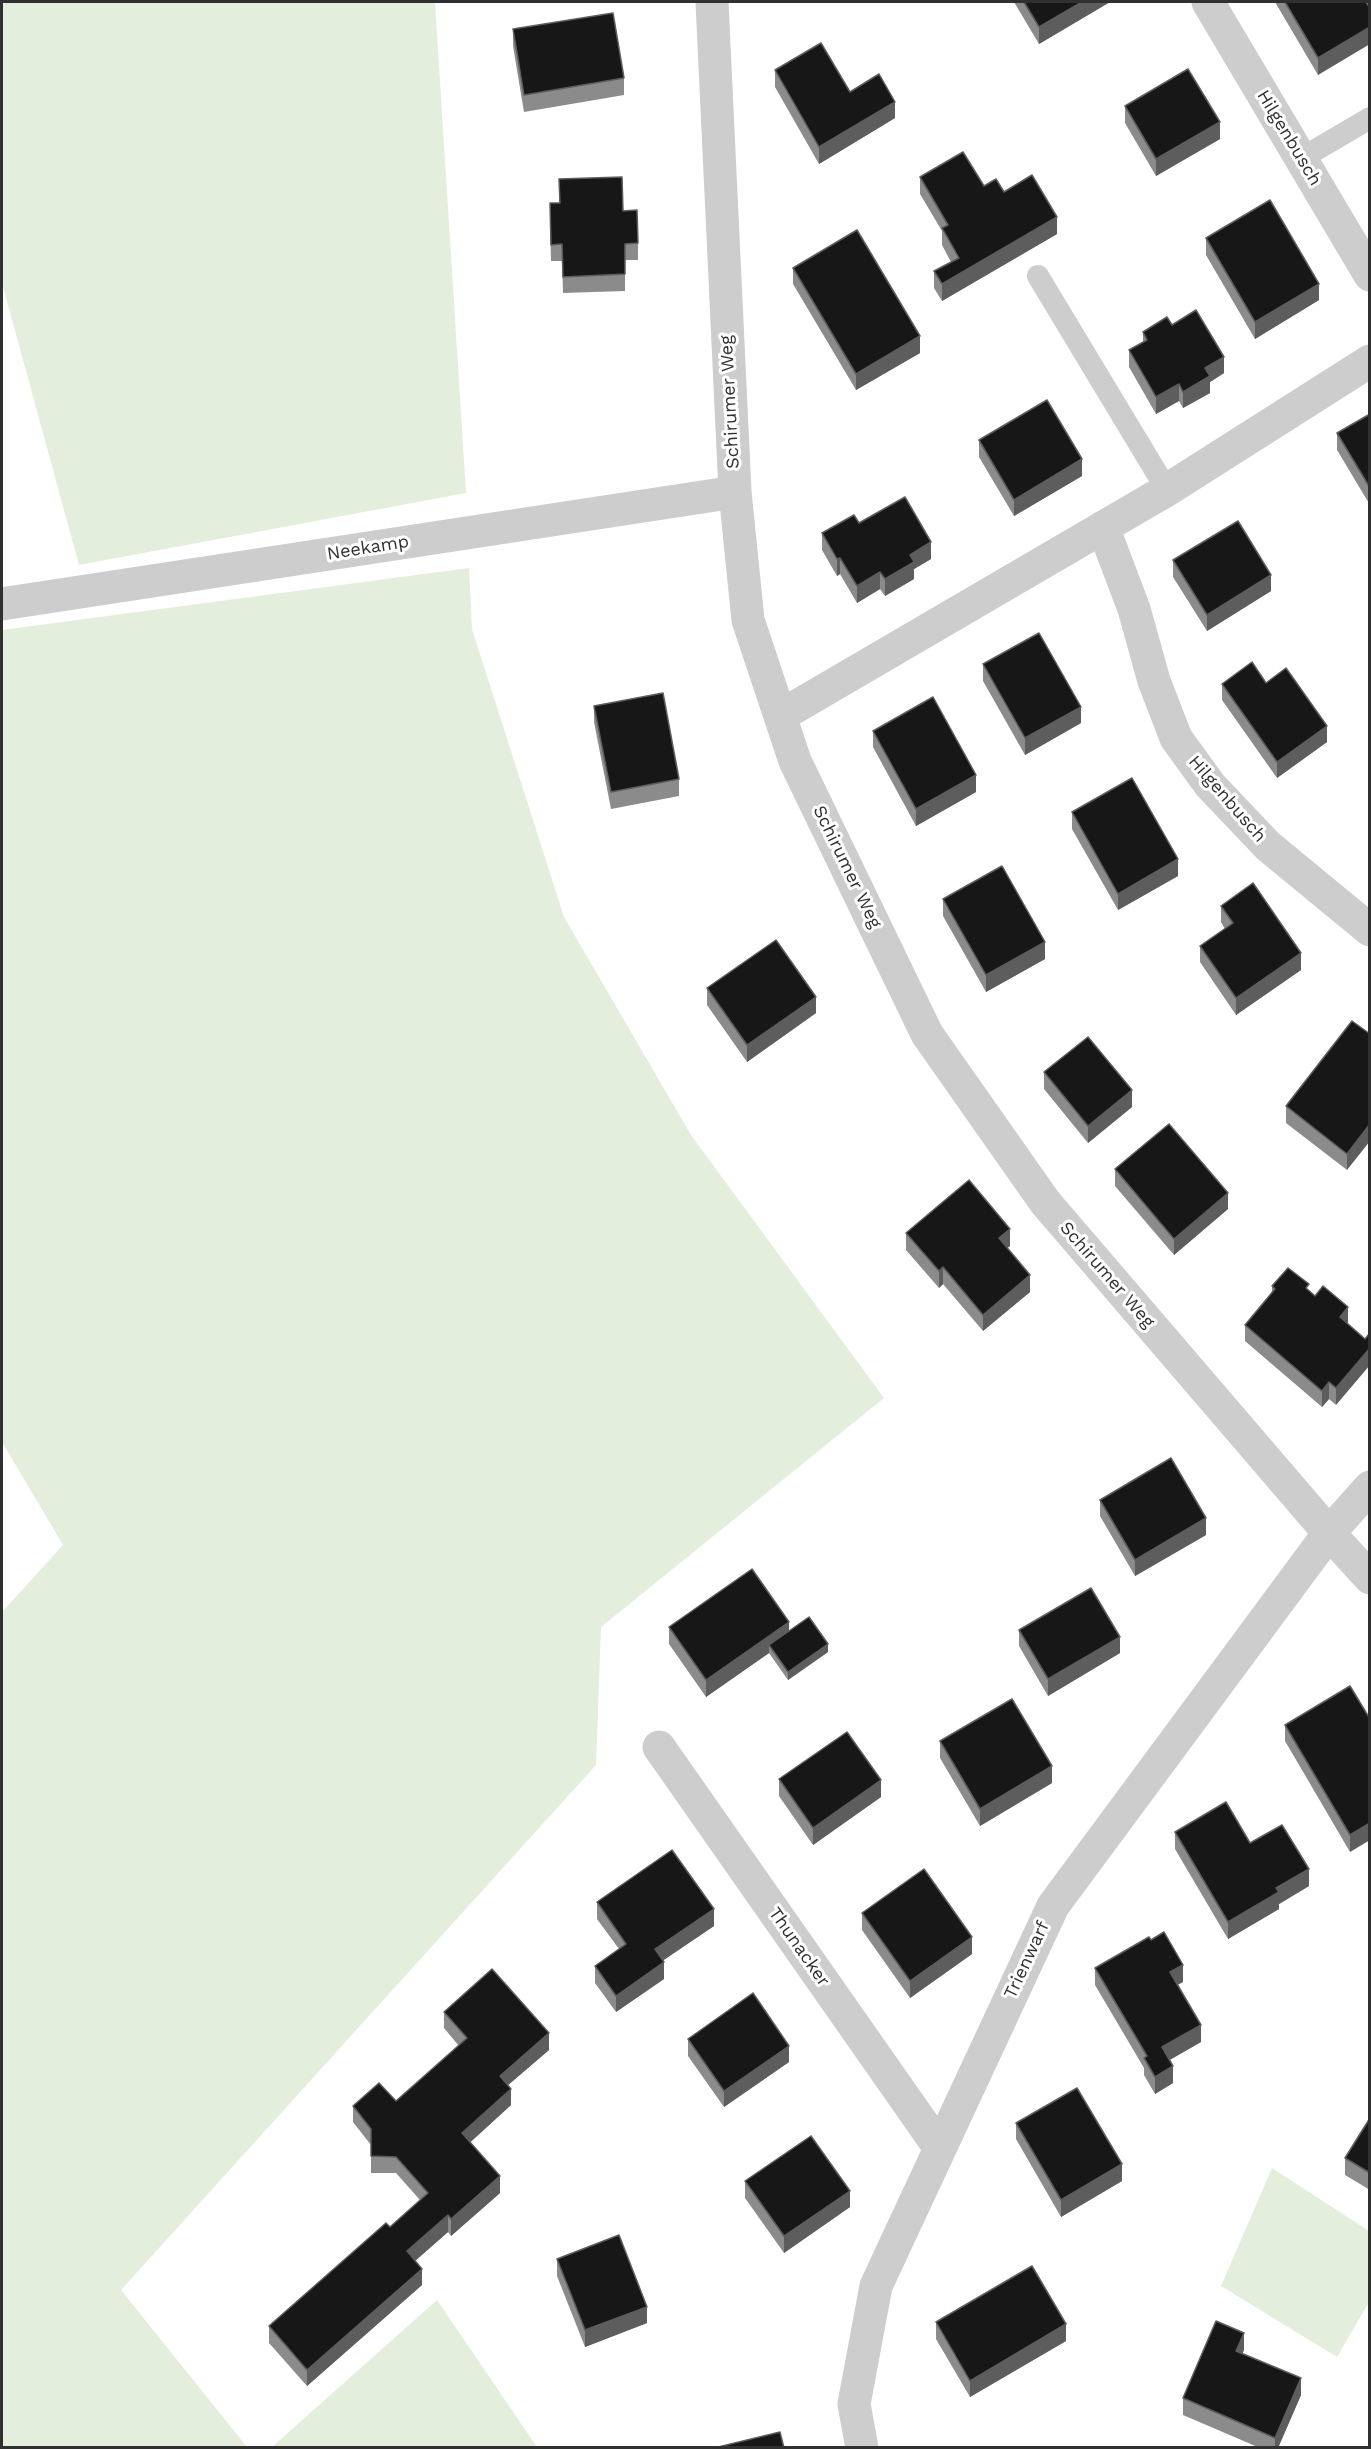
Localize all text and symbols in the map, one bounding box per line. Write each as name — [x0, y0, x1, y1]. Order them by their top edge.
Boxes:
street label: Hilgenbusch — [1252, 86, 1326, 190]
street label: Schirumer Weg — [716, 335, 744, 469]
street label: Neekamp — [326, 531, 410, 565]
street label: Hilgenbusch — [1184, 751, 1270, 847]
street label: Schirumer Weg — [808, 802, 886, 932]
street label: Schirumer Weg — [1055, 1217, 1159, 1333]
street label: Thunacker — [764, 1903, 834, 1991]
street label: Trienwarf — [1000, 1918, 1054, 2002]

